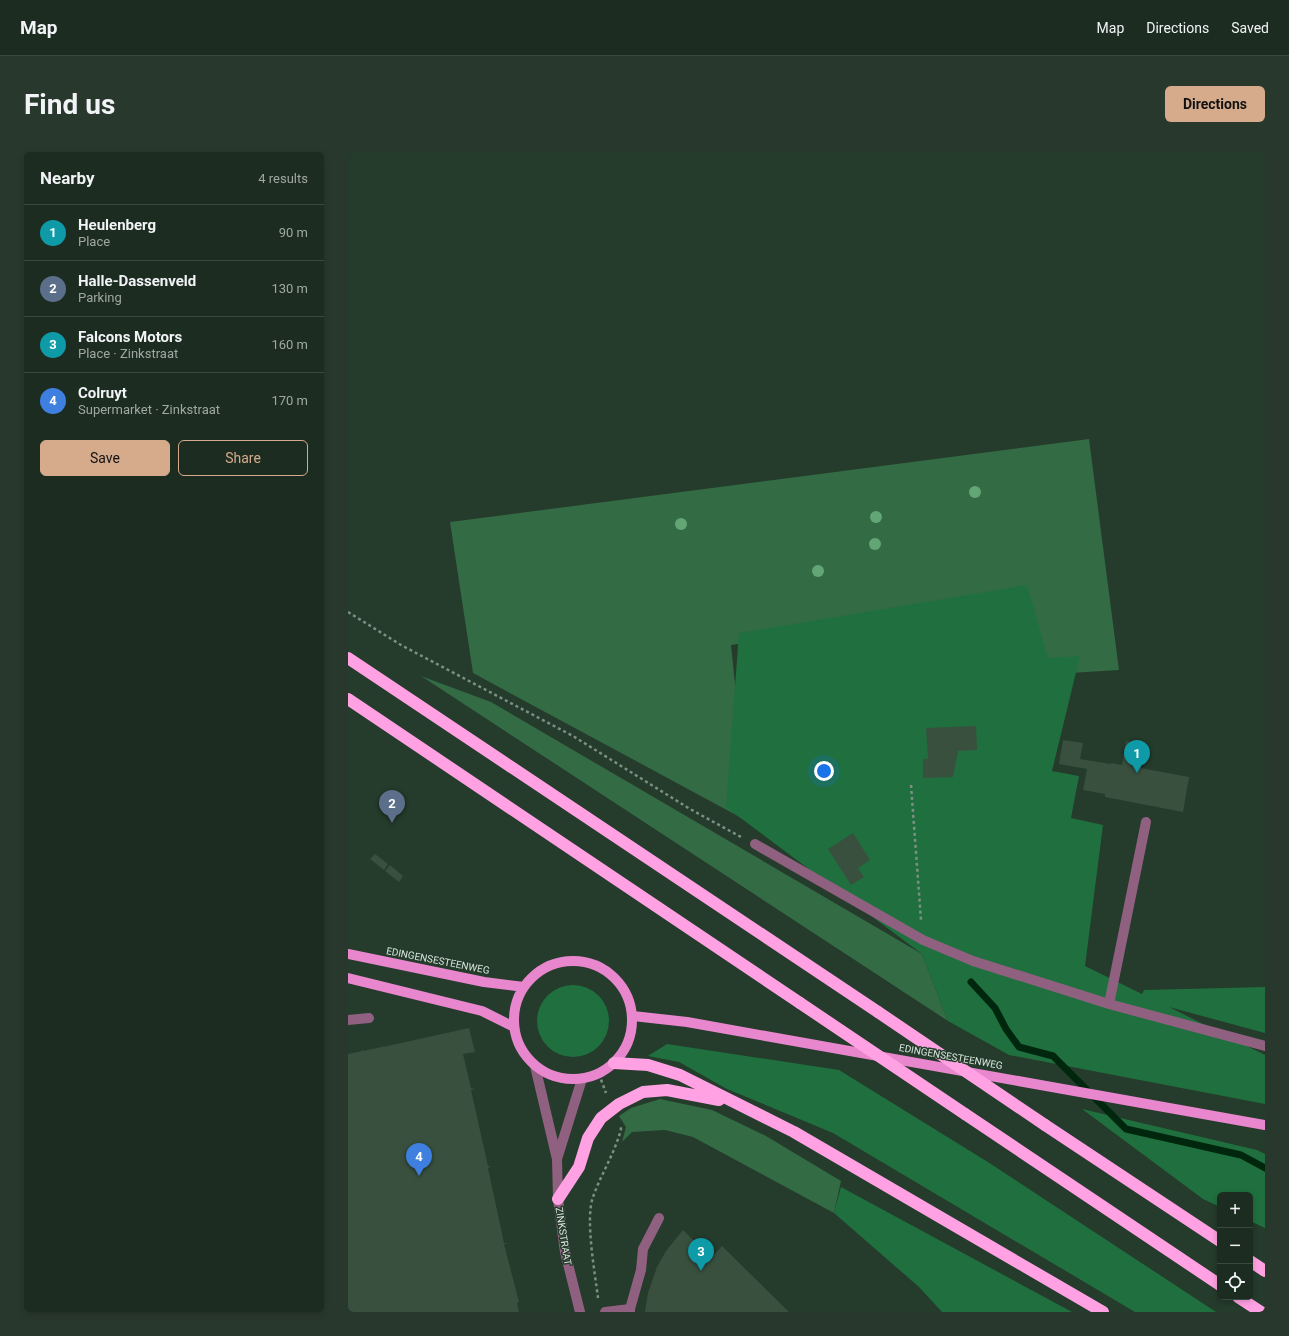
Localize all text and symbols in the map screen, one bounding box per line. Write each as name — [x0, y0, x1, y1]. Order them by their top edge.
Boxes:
text: Map — [20, 16, 58, 39]
text: Map — [1097, 20, 1124, 36]
text: Directions — [1146, 20, 1209, 36]
text: Saved — [1231, 20, 1269, 36]
button: Directions — [1165, 86, 1265, 122]
text: Find us — [24, 88, 115, 121]
text: Nearby — [40, 168, 95, 188]
text: 4 results — [258, 171, 308, 186]
text: Heulenberg — [78, 216, 156, 234]
text: 1 — [49, 225, 57, 240]
text: 90 m — [279, 225, 308, 240]
text: Place — [78, 234, 110, 249]
text: Halle-Dassenveld — [78, 272, 196, 290]
text: 2 — [49, 281, 57, 296]
text: 130 m — [271, 281, 308, 296]
text: Parking — [78, 290, 122, 305]
text: Falcons Motors — [78, 328, 182, 346]
text: 3 — [49, 337, 57, 352]
text: 160 m — [271, 337, 308, 352]
text: Place · Zinkstraat — [78, 346, 178, 361]
text: Colruyt — [78, 384, 127, 402]
text: 4 — [49, 393, 57, 408]
text: 170 m — [271, 393, 308, 408]
text: Supermarket · Zinkstraat — [78, 402, 220, 417]
button: Save — [40, 440, 170, 476]
button: Share — [178, 440, 308, 476]
pin: 1 — [1124, 740, 1150, 773]
your location — [814, 761, 834, 781]
pin: 2 — [379, 790, 405, 823]
street label: EDINGENSESTEENWEG — [385, 945, 491, 976]
street label: EDINGENSESTEENWEG — [898, 1042, 1004, 1071]
pin: 4 — [406, 1143, 432, 1176]
map controls — [1217, 1192, 1253, 1300]
button: + — [1217, 1192, 1253, 1228]
street label: ZINKSTRAAT — [553, 1206, 574, 1266]
button: − — [1217, 1228, 1253, 1264]
pin: 3 — [688, 1238, 714, 1271]
button: locate — [1217, 1264, 1253, 1300]

